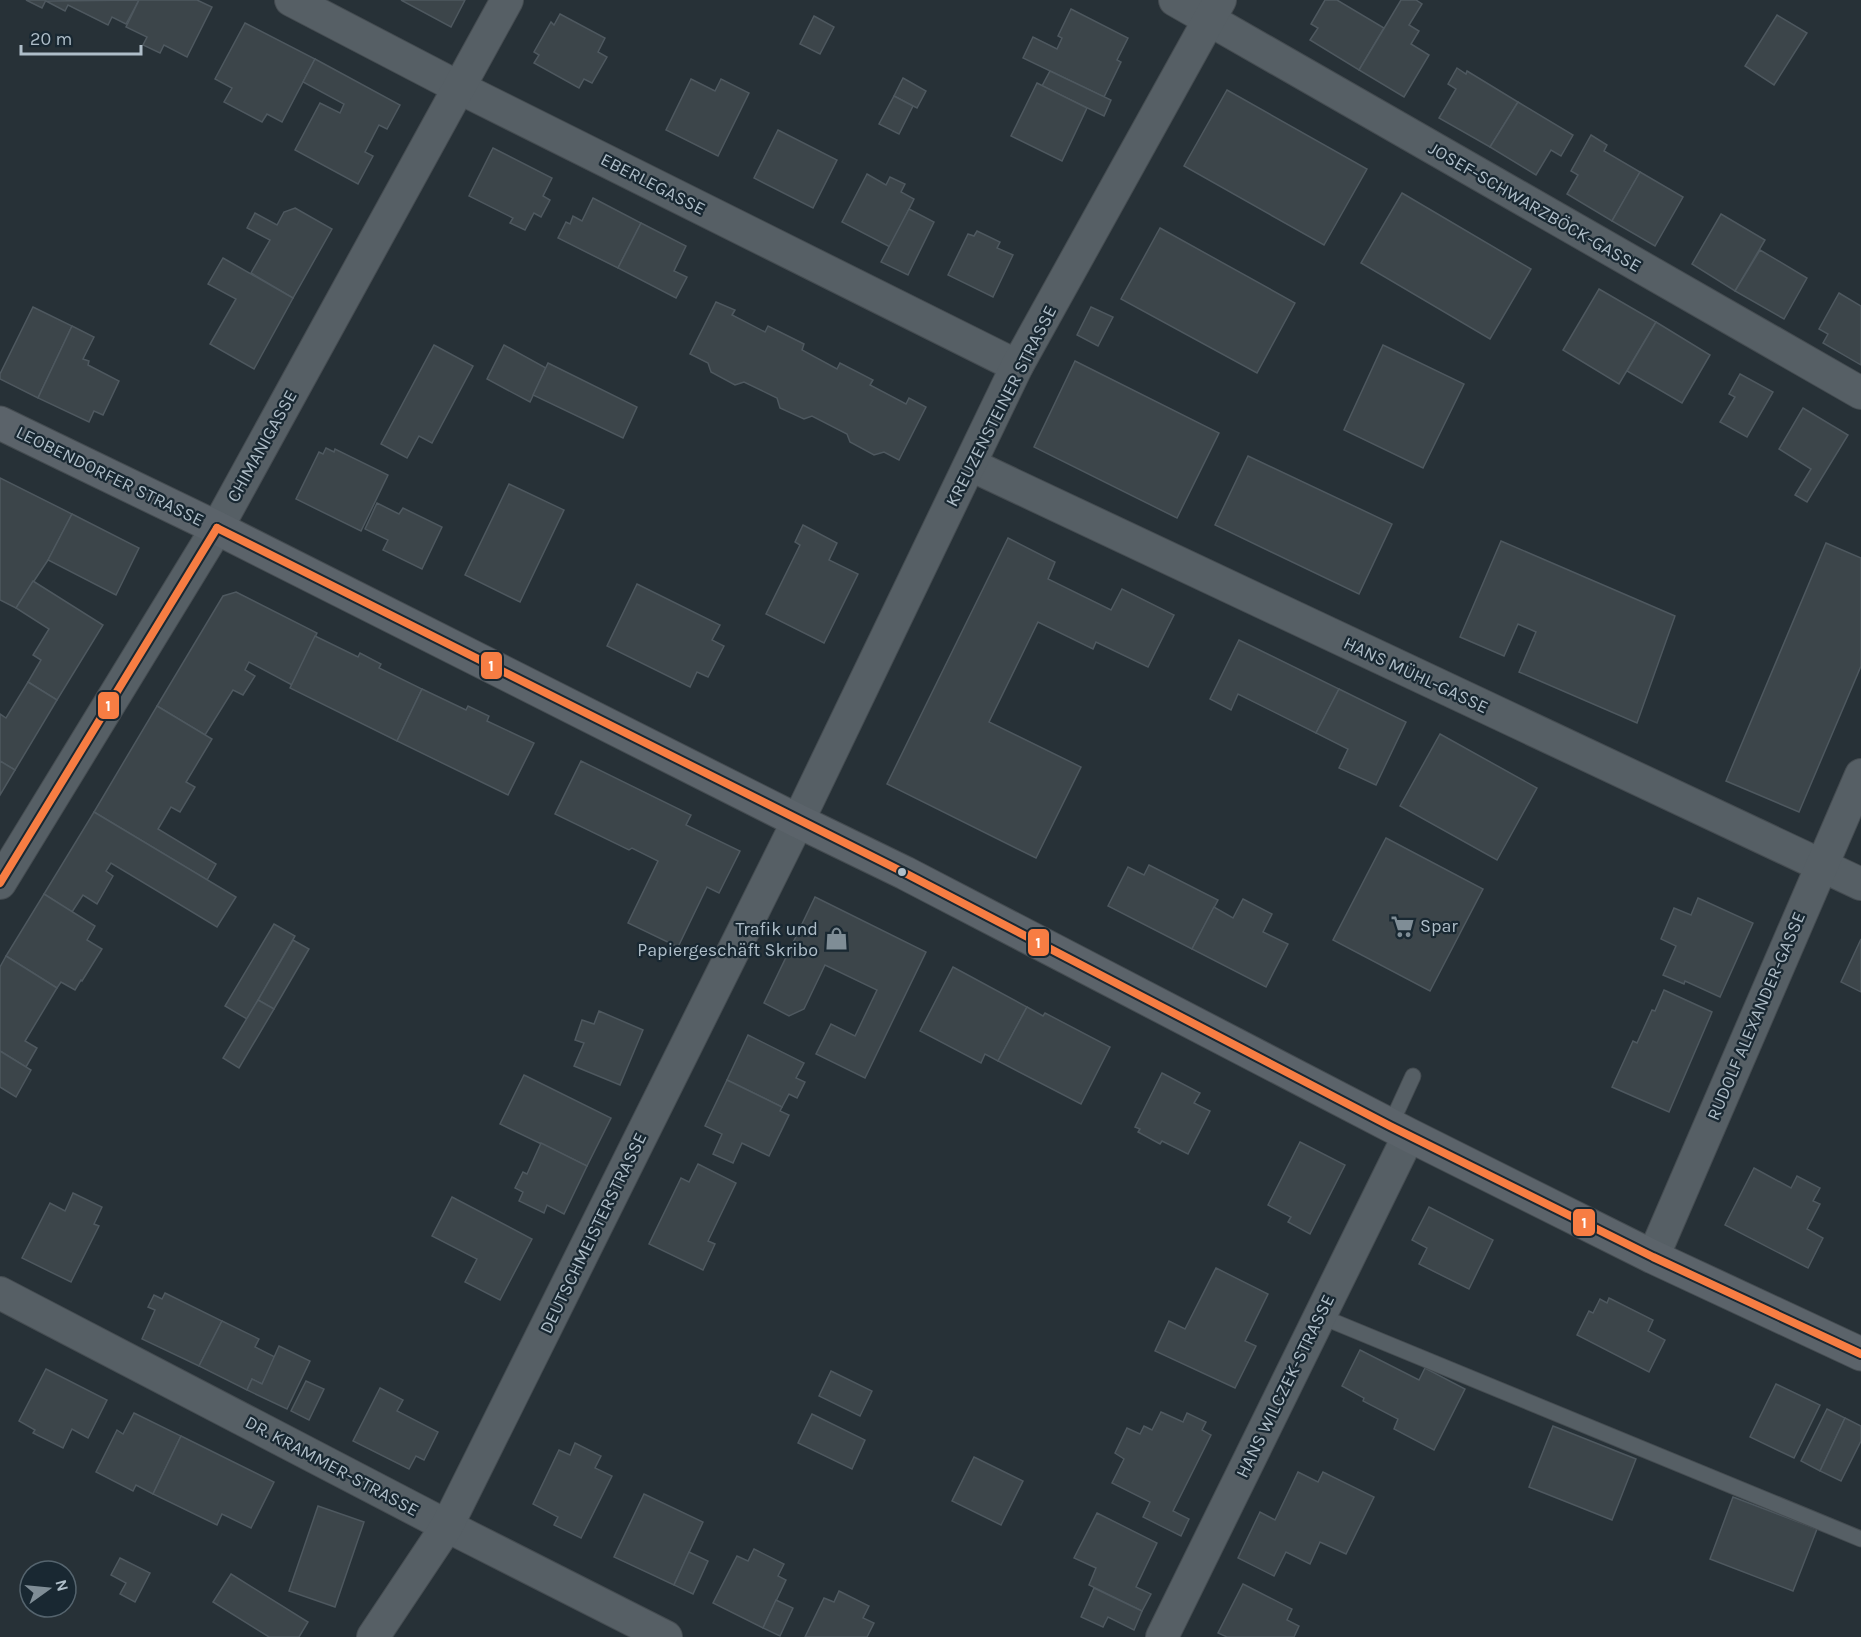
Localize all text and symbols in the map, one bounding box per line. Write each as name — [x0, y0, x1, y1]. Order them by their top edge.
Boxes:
scale bar — [21, 18, 141, 56]
text: 20 m — [30, 28, 72, 50]
street label: JOSEF-SCHWARZBÖCK-GASSE — [1425, 137, 1645, 277]
street label: EBERLEGASSE — [597, 148, 709, 220]
street label: KREUZENSTEINER STRASSE — [941, 302, 1061, 510]
street label: CHIMANIGASSE — [222, 386, 302, 506]
street label: LEOBENDORFER STRASSE — [12, 421, 208, 531]
street label: HANS MÜHL-GASSE — [1340, 632, 1492, 718]
line badge: 1 — [480, 651, 503, 680]
text: 1 — [488, 656, 494, 675]
line badge: 1 — [97, 691, 120, 720]
text: 1 — [105, 696, 111, 715]
unlabelled marker — [896, 866, 908, 878]
street label: RUDOLF ALEXANDER-GASSE — [1702, 908, 1810, 1124]
supermarket icon: Spar — [1389, 913, 1415, 939]
place label: Spar — [1420, 915, 1458, 937]
place label: Trafik und Papiergeschäft Skribo — [637, 918, 818, 961]
shop icon: Trafik und Papiergeschäft Skribo — [823, 926, 849, 952]
line badge: 1 — [1027, 928, 1050, 957]
text: 1 — [1035, 933, 1041, 952]
street label: DEUTSCHMEISTERSTRASSE — [535, 1129, 651, 1337]
line badge: 1 — [1572, 1208, 1596, 1237]
text: 1 — [1581, 1213, 1587, 1232]
street label: HANS WILCZEK-STRASSE — [1231, 1291, 1339, 1481]
street label: DR. KRAMMER-STRASSE — [241, 1411, 423, 1521]
north arrow — [18, 1559, 78, 1619]
text: N — [51, 1577, 73, 1593]

